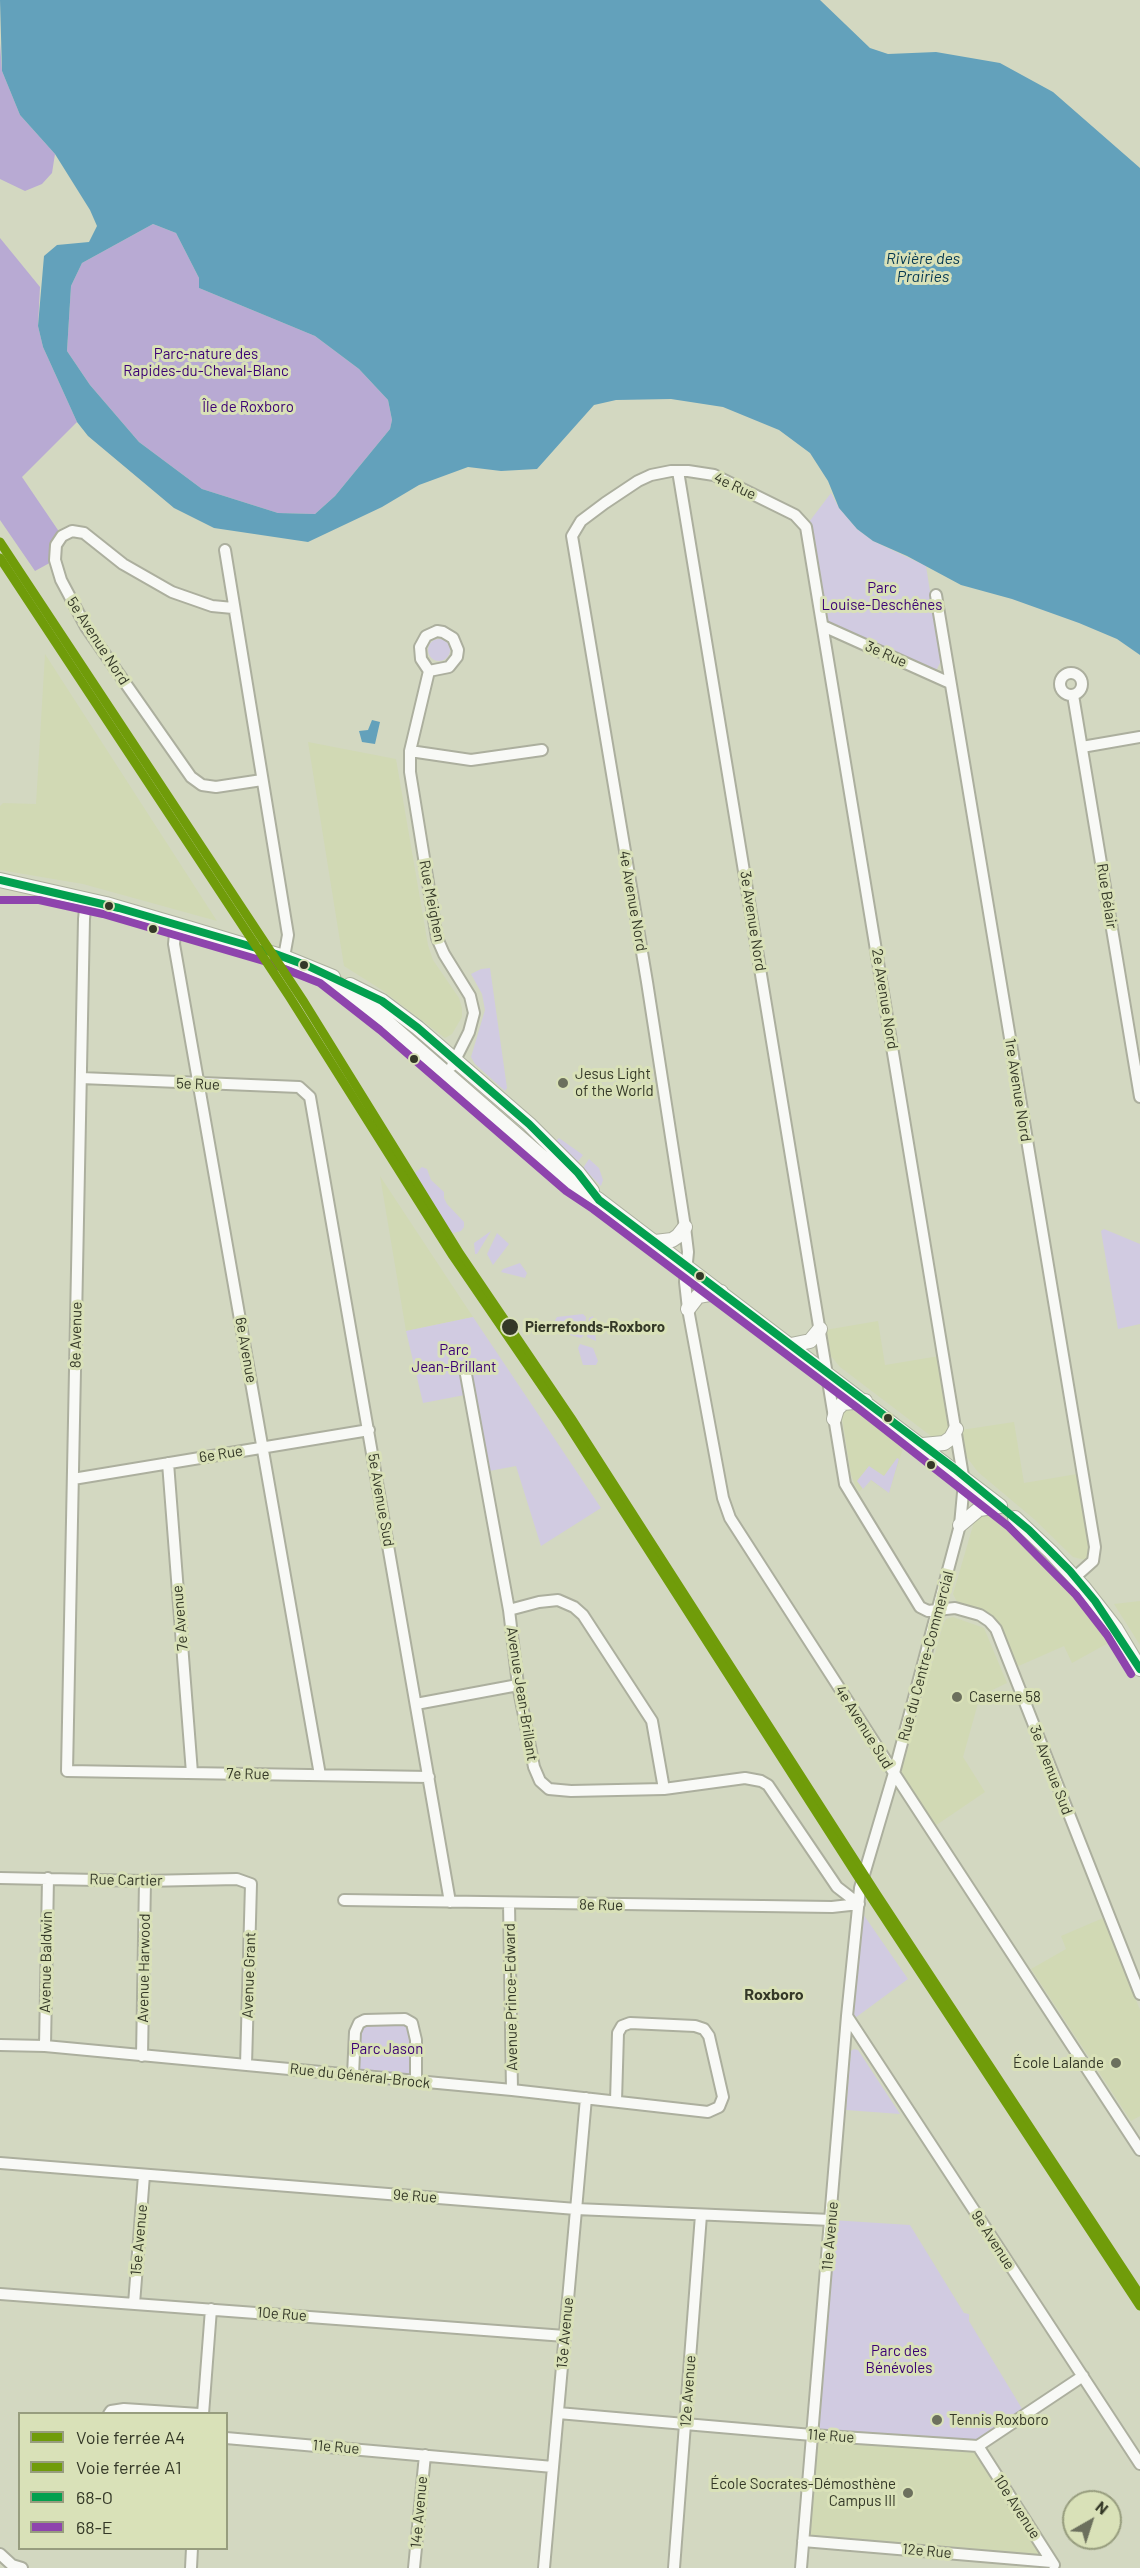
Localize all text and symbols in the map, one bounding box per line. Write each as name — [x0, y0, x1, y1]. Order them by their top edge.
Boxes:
water label: Rivière des Prairies — [886, 249, 960, 287]
park label: Parc-nature des Rapides-du-Cheval-Blanc — [123, 345, 289, 380]
park label: Île de Roxboro — [202, 398, 294, 416]
street label: 4e Rue — [711, 468, 759, 504]
park label: Parc Louise-Deschênes — [822, 579, 942, 614]
street label: 5e Avenue Nord — [63, 594, 133, 688]
street label: 3e Rue — [862, 637, 910, 671]
street label: 4e Avenue Nord — [615, 849, 651, 953]
street label: Rue Meighen — [415, 859, 449, 943]
street label: Rue Bélair — [1093, 862, 1121, 930]
street label: 3e Avenue Nord — [736, 870, 770, 972]
unlabelled marker — [103, 900, 115, 912]
unlabelled marker — [147, 923, 159, 935]
street label: 2e Avenue Nord — [868, 947, 902, 1051]
unlabelled marker — [298, 959, 310, 971]
street label: 1re Avenue Nord — [1001, 1037, 1035, 1143]
unlabelled marker — [408, 1053, 420, 1065]
place label: Jesus Light of the World — [575, 1065, 654, 1100]
street label: 5e Rue — [176, 1074, 220, 1094]
marker: Jesus Light of the World — [556, 1076, 570, 1090]
unlabelled marker — [694, 1270, 706, 1282]
street label: 8e Avenue — [66, 1302, 86, 1368]
street label: 6e Avenue — [231, 1316, 261, 1384]
marker: Pierrefonds-Roxboro — [500, 1317, 520, 1337]
place label: Pierrefonds-Roxboro — [525, 1318, 665, 1336]
park label: Parc Jean-Brillant — [412, 1341, 496, 1376]
unlabelled marker — [882, 1412, 894, 1424]
street label: 6e Rue — [198, 1442, 244, 1466]
street label: 5e Avenue Sud — [364, 1452, 398, 1548]
unlabelled marker — [925, 1459, 937, 1471]
street label: Rue du Centre-Commercial — [895, 1569, 957, 1743]
street label: 7e Avenue — [168, 1584, 192, 1652]
street label: Avenue Jean-Brillant — [503, 1626, 541, 1762]
street label: 4e Avenue Sud — [831, 1682, 897, 1772]
place label: Caserne 58 — [969, 1688, 1041, 1706]
marker: Caserne 58 — [950, 1690, 964, 1704]
street label: 3e Avenue Sud — [1026, 1723, 1076, 1817]
street label: 7e Rue — [226, 1765, 270, 1783]
street label: Rue Cartier — [89, 1870, 163, 1890]
street label: 8e Rue — [579, 1896, 623, 1914]
street label: Avenue Baldwin — [36, 1911, 56, 2013]
street label: Avenue Harwood — [134, 1913, 154, 2023]
street label: Avenue Prince-Edward — [501, 1923, 521, 2071]
street label: Avenue Grant — [238, 1931, 260, 2019]
district label: Roxboro — [744, 1985, 804, 2005]
park label: Parc Jason — [351, 2040, 423, 2058]
place label: École Lalande — [1013, 2054, 1104, 2072]
marker: École Lalande — [1109, 2056, 1123, 2070]
street label: Rue du Général-Brock — [289, 2060, 431, 2092]
street label: 9e Rue — [392, 2185, 438, 2207]
street label: 11e Avenue — [818, 2201, 842, 2271]
street label: 15e Avenue — [127, 2204, 151, 2276]
street label: 9e Avenue — [967, 2207, 1019, 2273]
street label: 13e Avenue — [553, 2297, 577, 2369]
street label: 10e Rue — [256, 2303, 308, 2325]
park label: Parc des Bénévoles — [866, 2342, 932, 2377]
street label: 12e Avenue — [677, 2354, 699, 2428]
place label: Tennis Roxboro — [949, 2411, 1049, 2429]
legend — [18, 2412, 228, 2550]
marker: Tennis Roxboro — [930, 2413, 944, 2427]
street label: 11e Rue — [807, 2425, 855, 2447]
text: Voie ferrée A4 — [76, 2426, 185, 2448]
street label: 11e Rue — [312, 2436, 360, 2458]
text: Voie ferrée A1 — [76, 2456, 182, 2478]
street label: 10e Avenue — [990, 2472, 1044, 2542]
street label: 14e Avenue — [407, 2475, 431, 2549]
place label: École Socrates-Démosthène Campus III — [710, 2475, 896, 2510]
text: 68-O — [76, 2486, 113, 2508]
marker: École Socrates-Démosthène Campus III — [901, 2486, 915, 2500]
north arrow — [1062, 2490, 1122, 2550]
text: N — [1092, 2496, 1112, 2518]
text: 68-E — [76, 2516, 113, 2538]
street label: 12e Rue — [902, 2540, 952, 2562]

